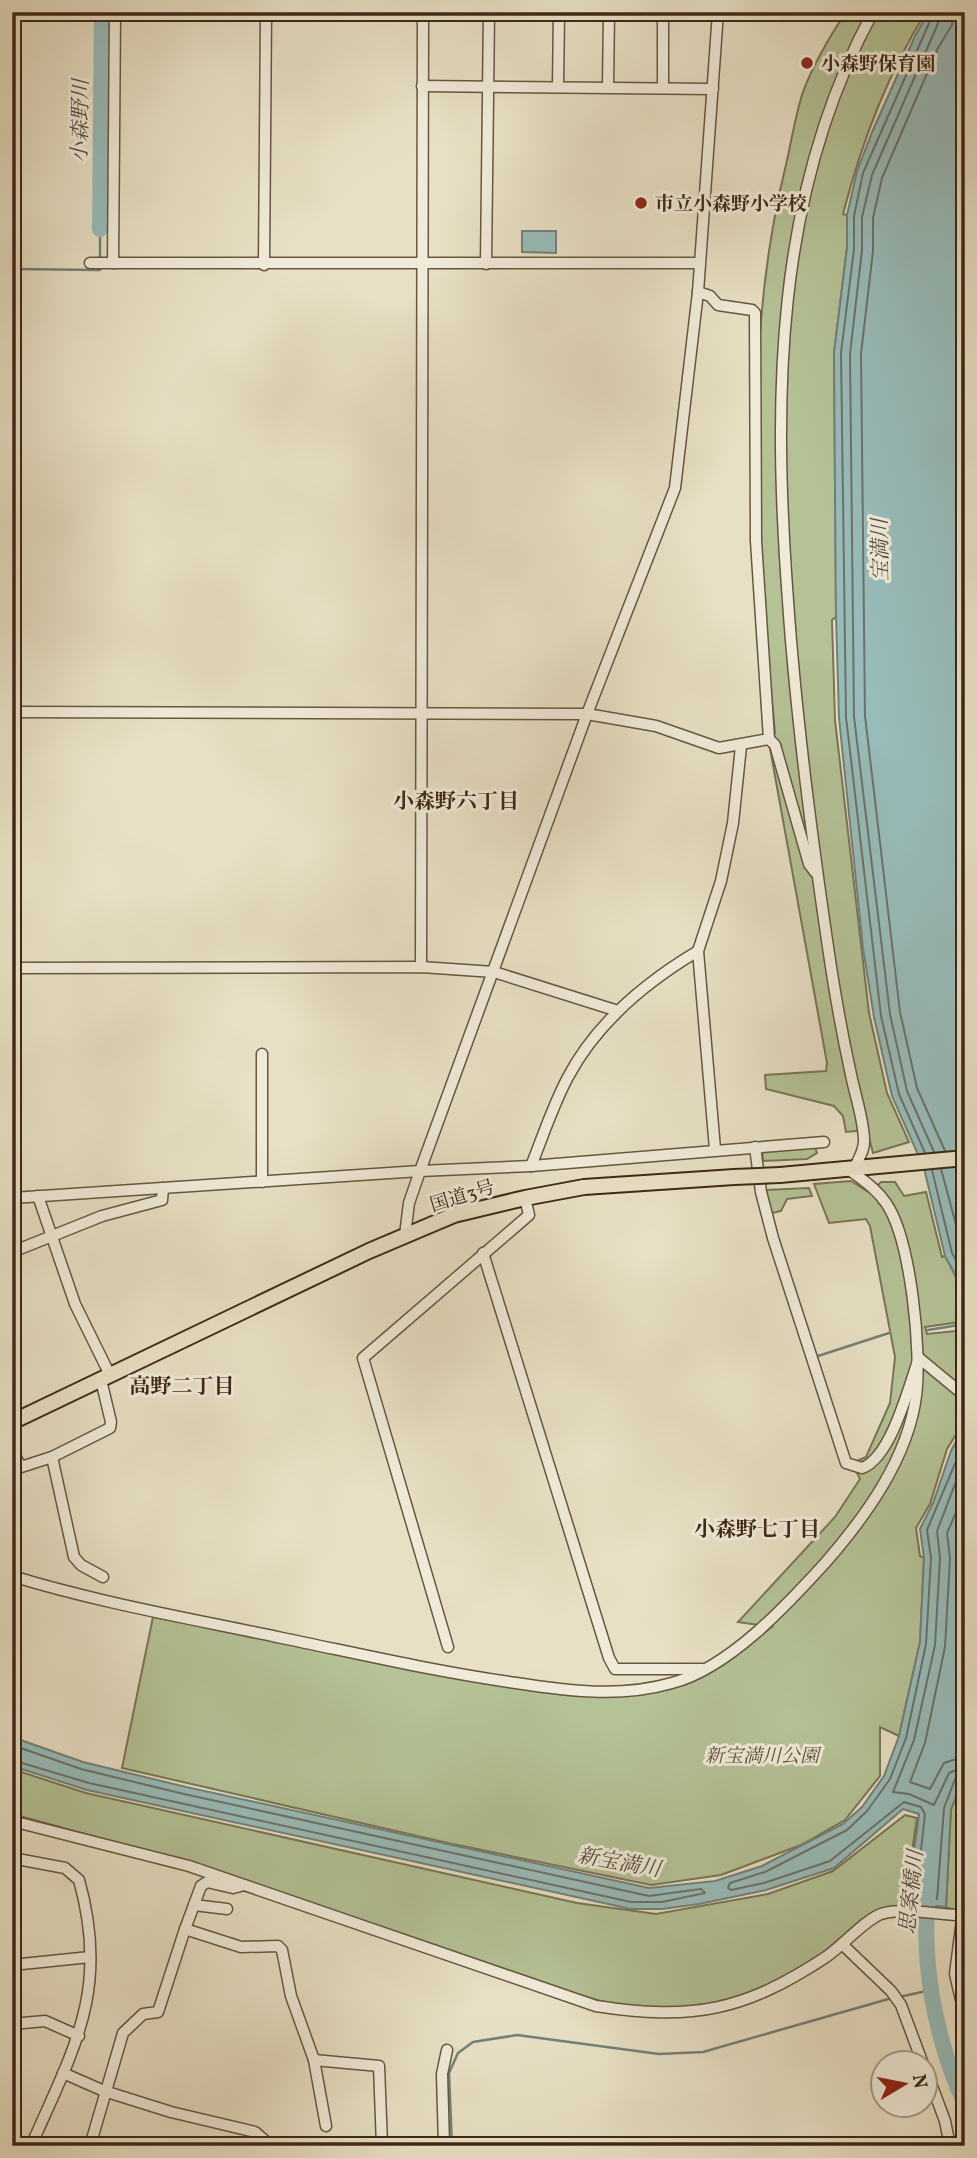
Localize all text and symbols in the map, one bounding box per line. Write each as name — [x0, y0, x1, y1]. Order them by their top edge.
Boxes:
place label: 小森野保育園 — [821, 52, 935, 78]
marker: 小森野保育園 — [799, 55, 815, 71]
water label: 小森野川 — [66, 77, 97, 163]
place label: 市立小森野小学校 — [655, 192, 807, 218]
marker: 市立小森野小学校 — [633, 195, 649, 211]
water label: 宝満川 — [866, 516, 897, 582]
district label: 小森野六丁目 — [393, 788, 519, 817]
street label: 国道3号 — [427, 1175, 498, 1219]
district label: 高野二丁目 — [130, 1373, 235, 1402]
district label: 小森野七丁目 — [694, 1516, 820, 1545]
park label: 新宝満川公園 — [705, 1744, 822, 1770]
water label: 新宝満川 — [575, 1842, 665, 1885]
water label: 思案橋川 — [894, 1847, 932, 1935]
north arrow — [869, 2050, 939, 2120]
text: N — [905, 2072, 933, 2091]

